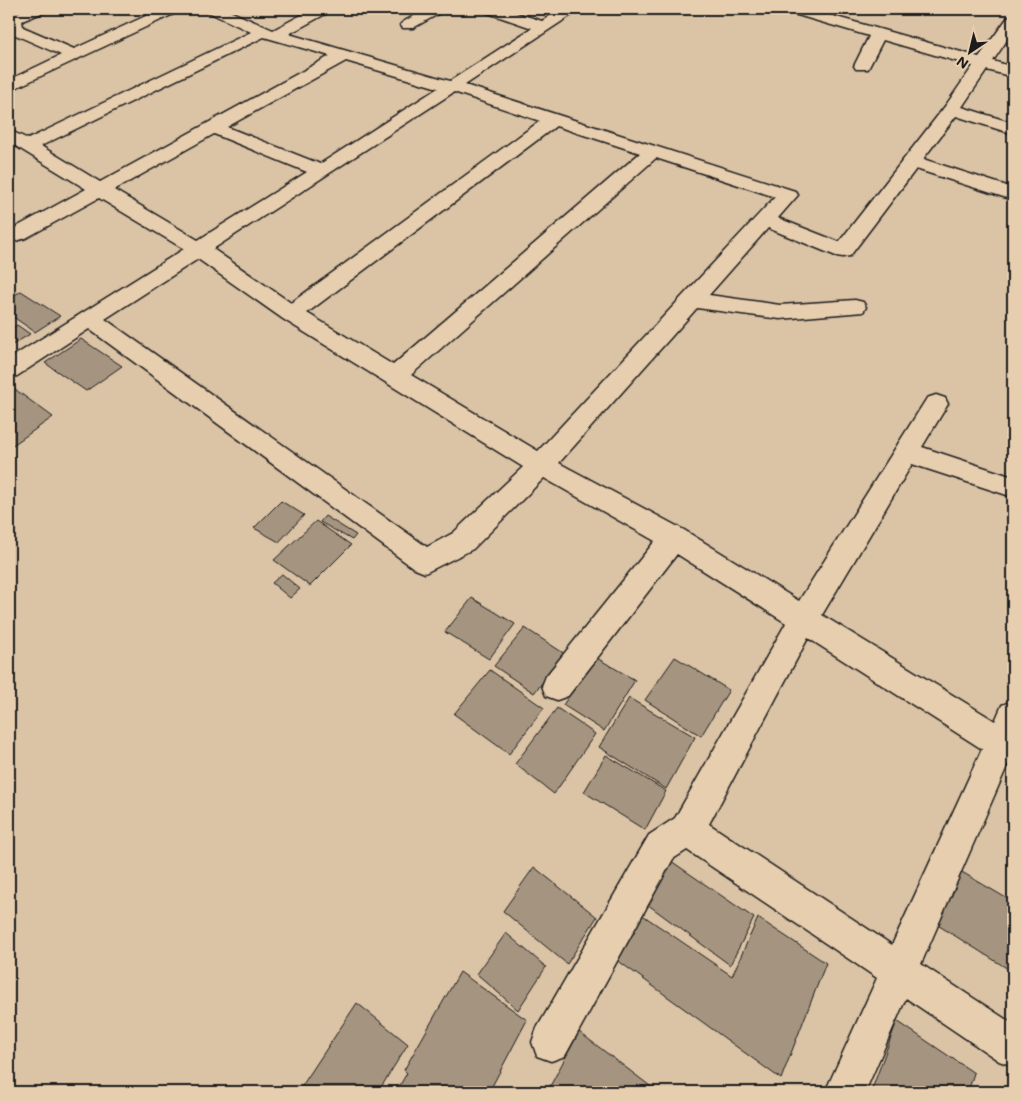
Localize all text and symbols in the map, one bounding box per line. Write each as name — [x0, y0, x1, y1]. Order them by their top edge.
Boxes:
north arrow — [944, 28, 994, 78]
text: N — [952, 52, 972, 74]

